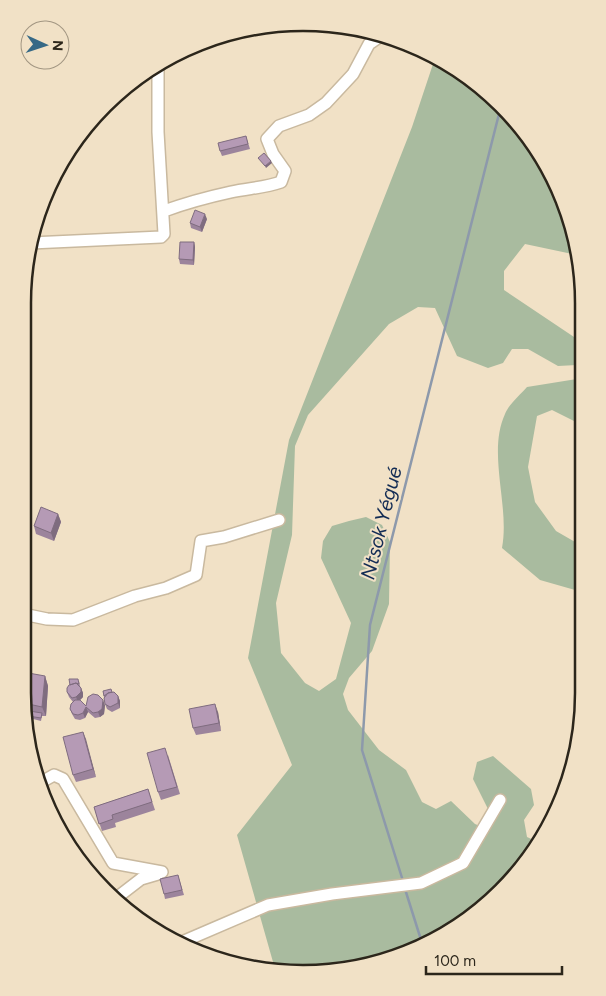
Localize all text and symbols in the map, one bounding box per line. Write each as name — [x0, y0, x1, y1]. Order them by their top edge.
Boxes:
north arrow — [20, 20, 70, 70]
text: N — [49, 40, 66, 52]
water label: Ntsok Yégué — [355, 464, 407, 582]
scale bar — [426, 944, 562, 976]
text: 100 m — [434, 952, 476, 970]

